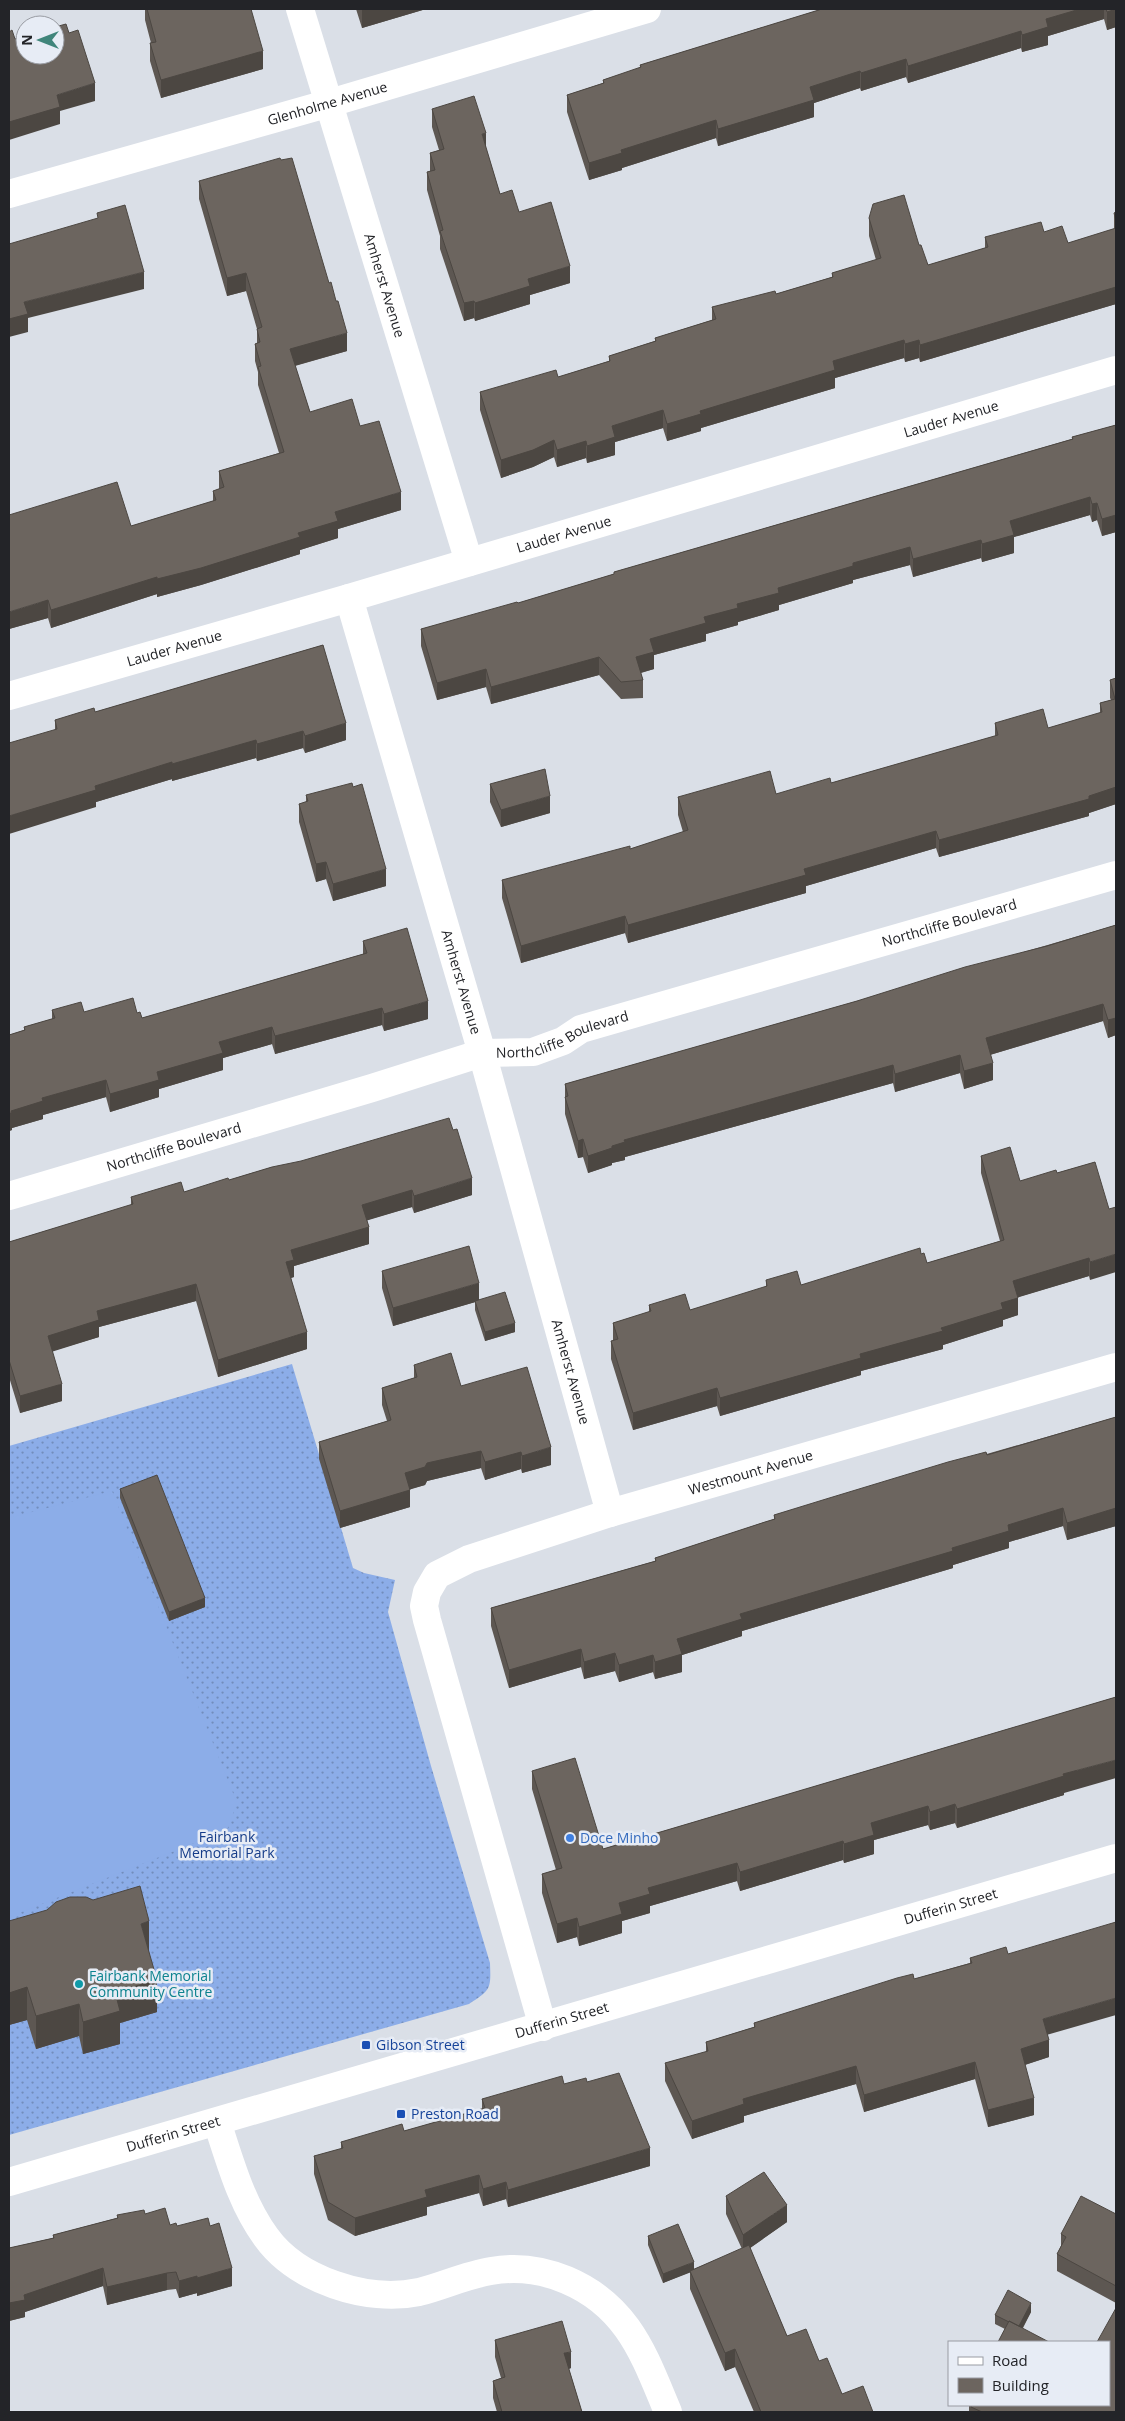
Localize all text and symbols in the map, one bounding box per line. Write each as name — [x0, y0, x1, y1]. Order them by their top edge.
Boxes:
north arrow — [15, 15, 65, 65]
text: N — [17, 34, 36, 46]
street label: Glenholme Avenue — [265, 76, 390, 129]
street label: Amherst Avenue — [360, 231, 410, 340]
street label: Lauder Avenue — [901, 395, 1001, 442]
street label: Lauder Avenue — [514, 511, 614, 557]
street label: Lauder Avenue — [124, 625, 224, 671]
street label: Northcliffe Boulevard — [879, 894, 1019, 951]
street label: Amherst Avenue — [437, 927, 486, 1036]
street label: Northcliffe Boulevard — [496, 1006, 631, 1062]
street label: Northcliffe Boulevard — [104, 1117, 243, 1175]
street label: Amherst Avenue — [548, 1317, 595, 1426]
street label: Westmount Avenue — [686, 1445, 815, 1499]
park label: Fairbank Memorial Park — [179, 1827, 275, 1862]
place label: Doce Minho — [580, 1828, 659, 1847]
marker: Doce Minho — [564, 1832, 576, 1844]
street label: Dufferin Street — [901, 1883, 999, 1929]
place label: Fairbank Memorial Community Centre — [89, 1966, 212, 2001]
marker: Fairbank Memorial Community Centre — [73, 1978, 85, 1990]
street label: Dufferin Street — [513, 1997, 611, 2042]
place label: Gibson Street — [376, 2035, 465, 2054]
marker: Gibson Street — [360, 2039, 372, 2051]
place label: Preston Road — [411, 2104, 499, 2123]
marker: Preston Road — [395, 2108, 407, 2120]
street label: Dufferin Street — [124, 2111, 222, 2156]
legend — [948, 2341, 1110, 2406]
text: Road — [992, 2350, 1028, 2370]
text: Building — [992, 2375, 1049, 2395]

